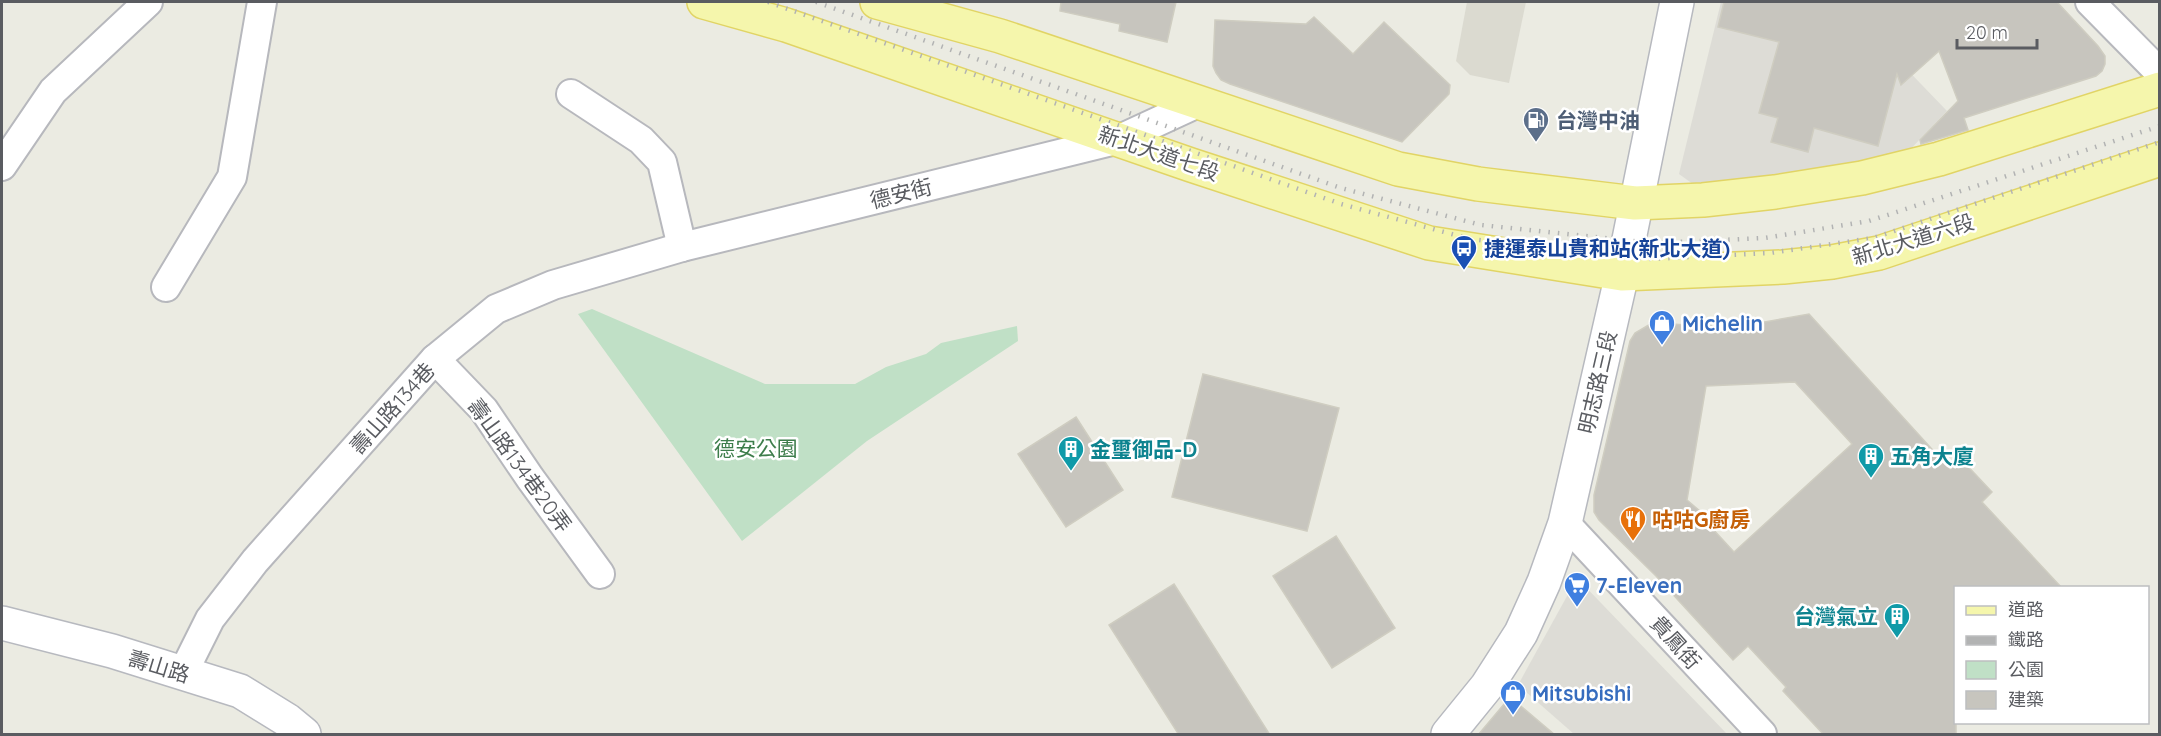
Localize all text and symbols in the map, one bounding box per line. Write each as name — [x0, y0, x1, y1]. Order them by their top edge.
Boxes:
scale bar — [1957, 12, 2036, 50]
text: 20 m — [1966, 21, 2008, 44]
fuel station icon: 台灣中油 — [1521, 105, 1551, 143]
place label: 台灣中油 — [1556, 107, 1640, 133]
street label: 新北大道七段 — [1095, 120, 1223, 186]
street label: 德安街 — [867, 173, 935, 213]
street label: 新北大道六段 — [1849, 208, 1977, 270]
bus stop icon: 捷運泰山貴和站(新北大道) — [1449, 233, 1479, 271]
place label: 捷運泰山貴和站(新北大道) — [1484, 235, 1730, 261]
shop icon: Michelin — [1647, 308, 1677, 346]
place label: Michelin — [1682, 310, 1763, 336]
street label: 明志路三段 — [1573, 328, 1621, 436]
street label: 壽山路134巷 — [344, 357, 440, 459]
street label: 壽山路134巷20弄 — [463, 393, 577, 537]
building icon: 金璽御品-D — [1056, 434, 1086, 472]
park label: 德安公園 — [714, 435, 798, 461]
place label: 金璽御品-D — [1090, 436, 1197, 462]
building icon: 五角大廈 — [1856, 441, 1886, 479]
place label: 五角大廈 — [1890, 443, 1974, 469]
restaurant icon: 咕咕G廚房 — [1618, 504, 1648, 542]
place label: 咕咕G廚房 — [1652, 506, 1751, 532]
supermarket icon: 7-Eleven — [1562, 570, 1592, 608]
place label: 7-Eleven — [1596, 572, 1682, 598]
legend — [1954, 586, 2149, 724]
text: 道路 — [2008, 598, 2044, 621]
building icon: 台灣氣立 — [1882, 601, 1912, 639]
place label: 台灣氣立 — [1794, 603, 1878, 629]
street label: 貴鳳街 — [1645, 610, 1707, 674]
text: 鐵路 — [2008, 628, 2044, 651]
street label: 壽山路 — [125, 644, 193, 688]
text: 公園 — [2008, 658, 2044, 681]
shop icon: Mitsubishi — [1498, 678, 1528, 716]
place label: Mitsubishi — [1532, 680, 1631, 706]
text: 建築 — [2008, 688, 2044, 711]

